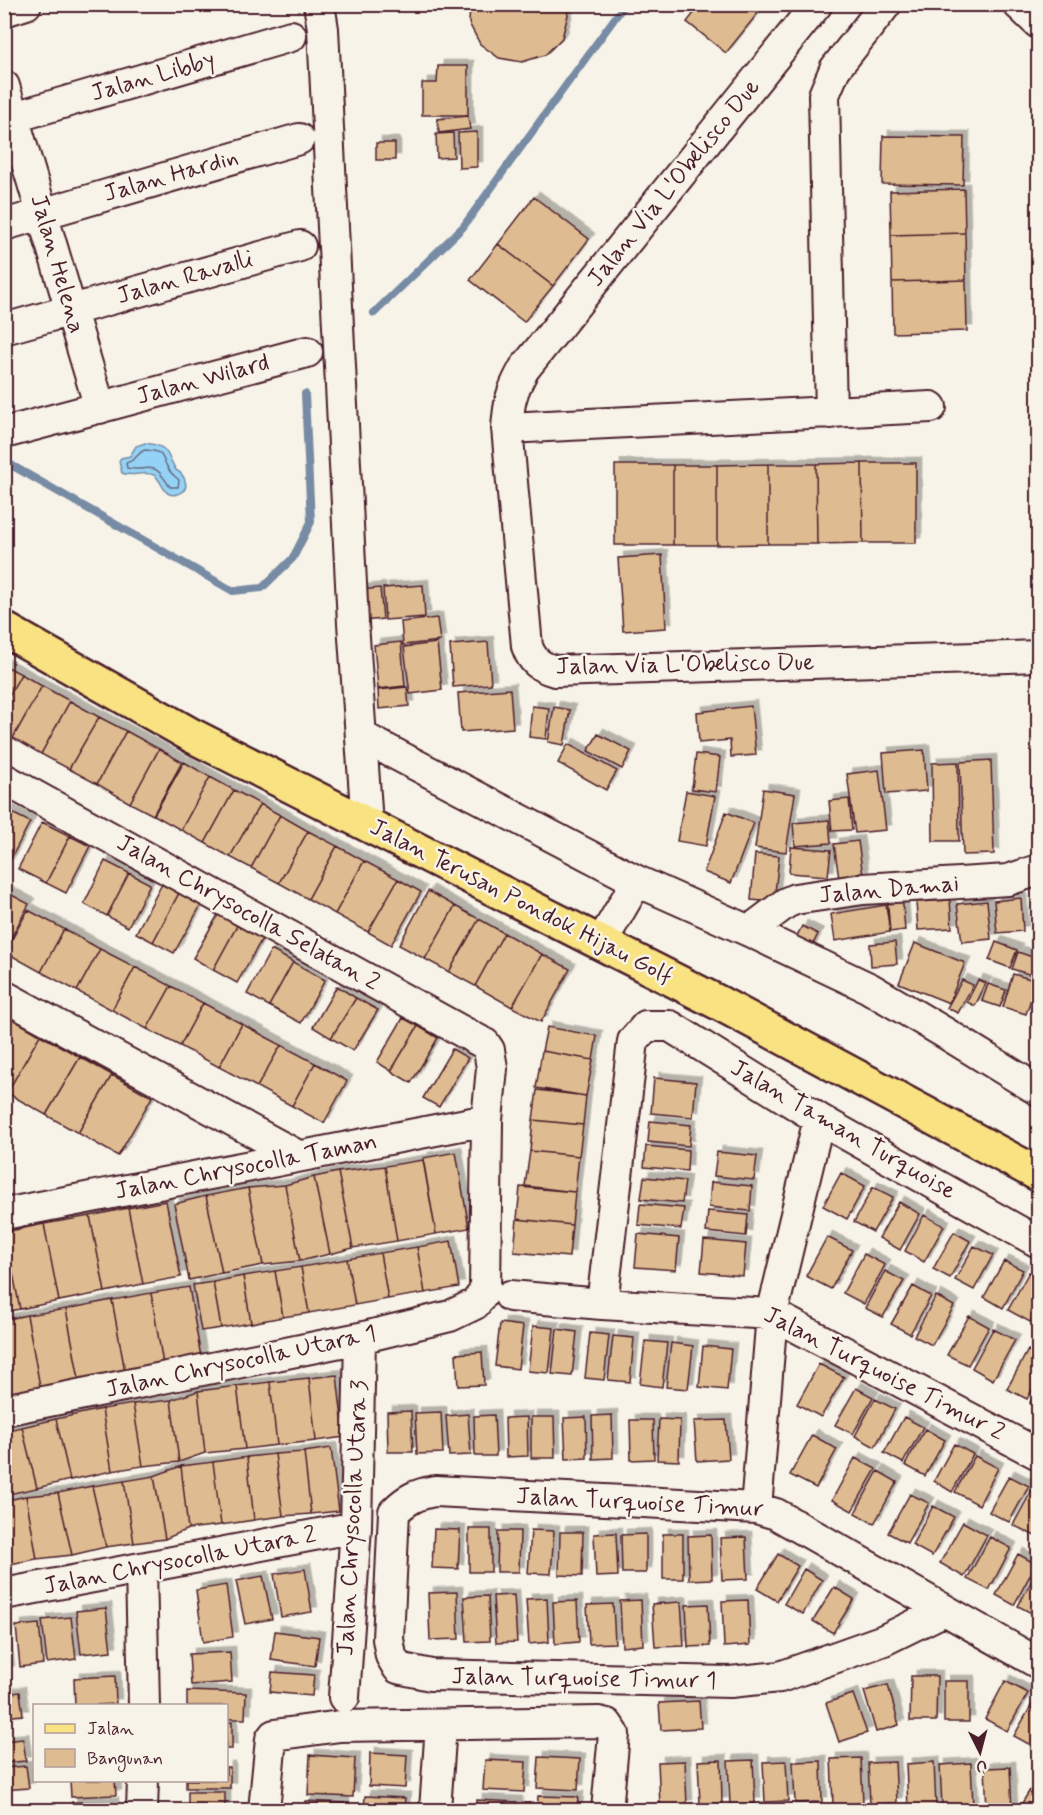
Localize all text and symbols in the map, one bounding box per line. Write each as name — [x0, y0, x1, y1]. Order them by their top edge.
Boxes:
street label: Jalan Libby — [87, 44, 219, 110]
street label: Jalan Via L'Obelisco Due — [581, 73, 767, 293]
street label: Jalan Hardin — [100, 142, 242, 210]
street label: Jalan Helena — [22, 191, 92, 337]
street label: Jalan Ravalli — [113, 244, 257, 312]
street label: Jalan Wilard — [133, 347, 273, 413]
street label: Jalan Via L'Obelisco Due — [555, 647, 815, 683]
street label: Jalan Terusan Pondok Hijau Golf — [364, 812, 678, 992]
street label: Jalan Chrysocolla Selatan 2 — [111, 828, 385, 998]
street label: Jalan Damai — [818, 868, 960, 912]
street label: Jalan Taman Turquoise — [725, 1053, 961, 1207]
street label: Jalan Chrysocolla Taman — [112, 1126, 380, 1208]
street label: Jalan Turquoise Timur 2 — [758, 1300, 1010, 1448]
street label: Jalan Chrysocolla Utara 1 — [103, 1318, 379, 1406]
street label: Jalan Chrysocolla Utara 3 — [330, 1379, 376, 1657]
street label: Jalan Turquoise Timur — [515, 1481, 765, 1525]
street label: Jalan Chrysocolla Utara 2 — [41, 1519, 319, 1603]
street label: Jalan Turquoise Timur 1 — [451, 1661, 717, 1697]
legend — [33, 1704, 228, 1782]
text: Jalan — [87, 1717, 134, 1741]
north arrow — [950, 1722, 1010, 1782]
text: Bangunan — [87, 1747, 163, 1772]
text: U — [975, 1754, 988, 1776]

